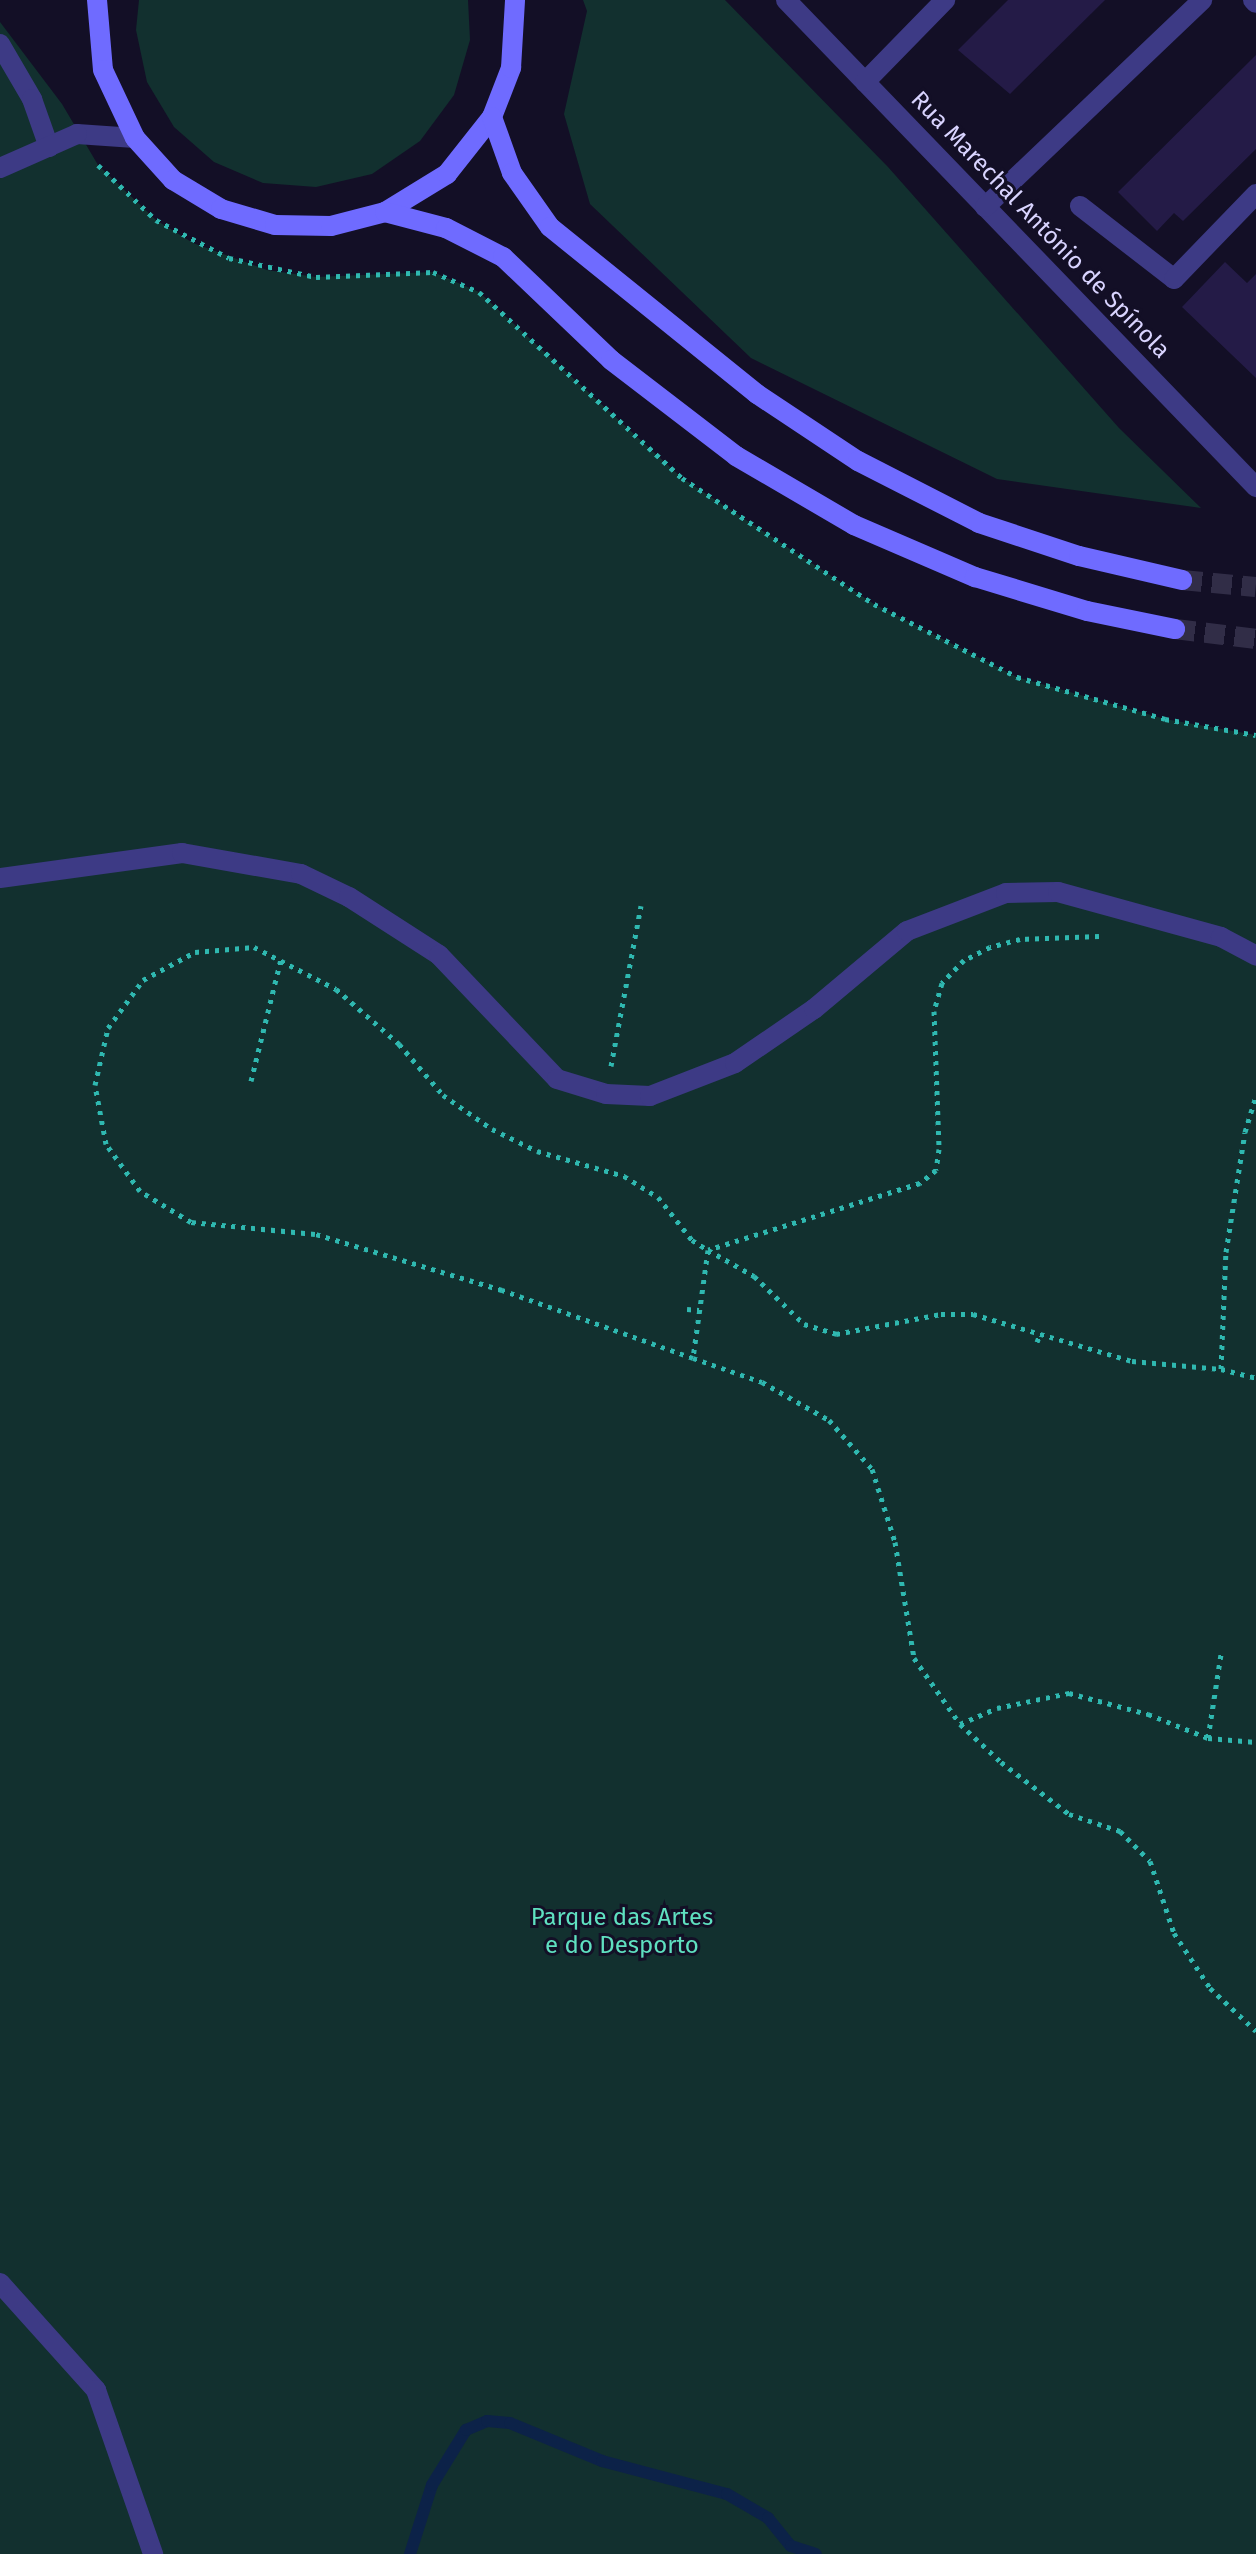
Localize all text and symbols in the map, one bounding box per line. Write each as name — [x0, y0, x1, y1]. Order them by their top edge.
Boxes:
street label: Rua Marechal António de Spínola — [905, 85, 1175, 365]
park label: Parque das Artes e do Desporto — [531, 1904, 713, 1960]

